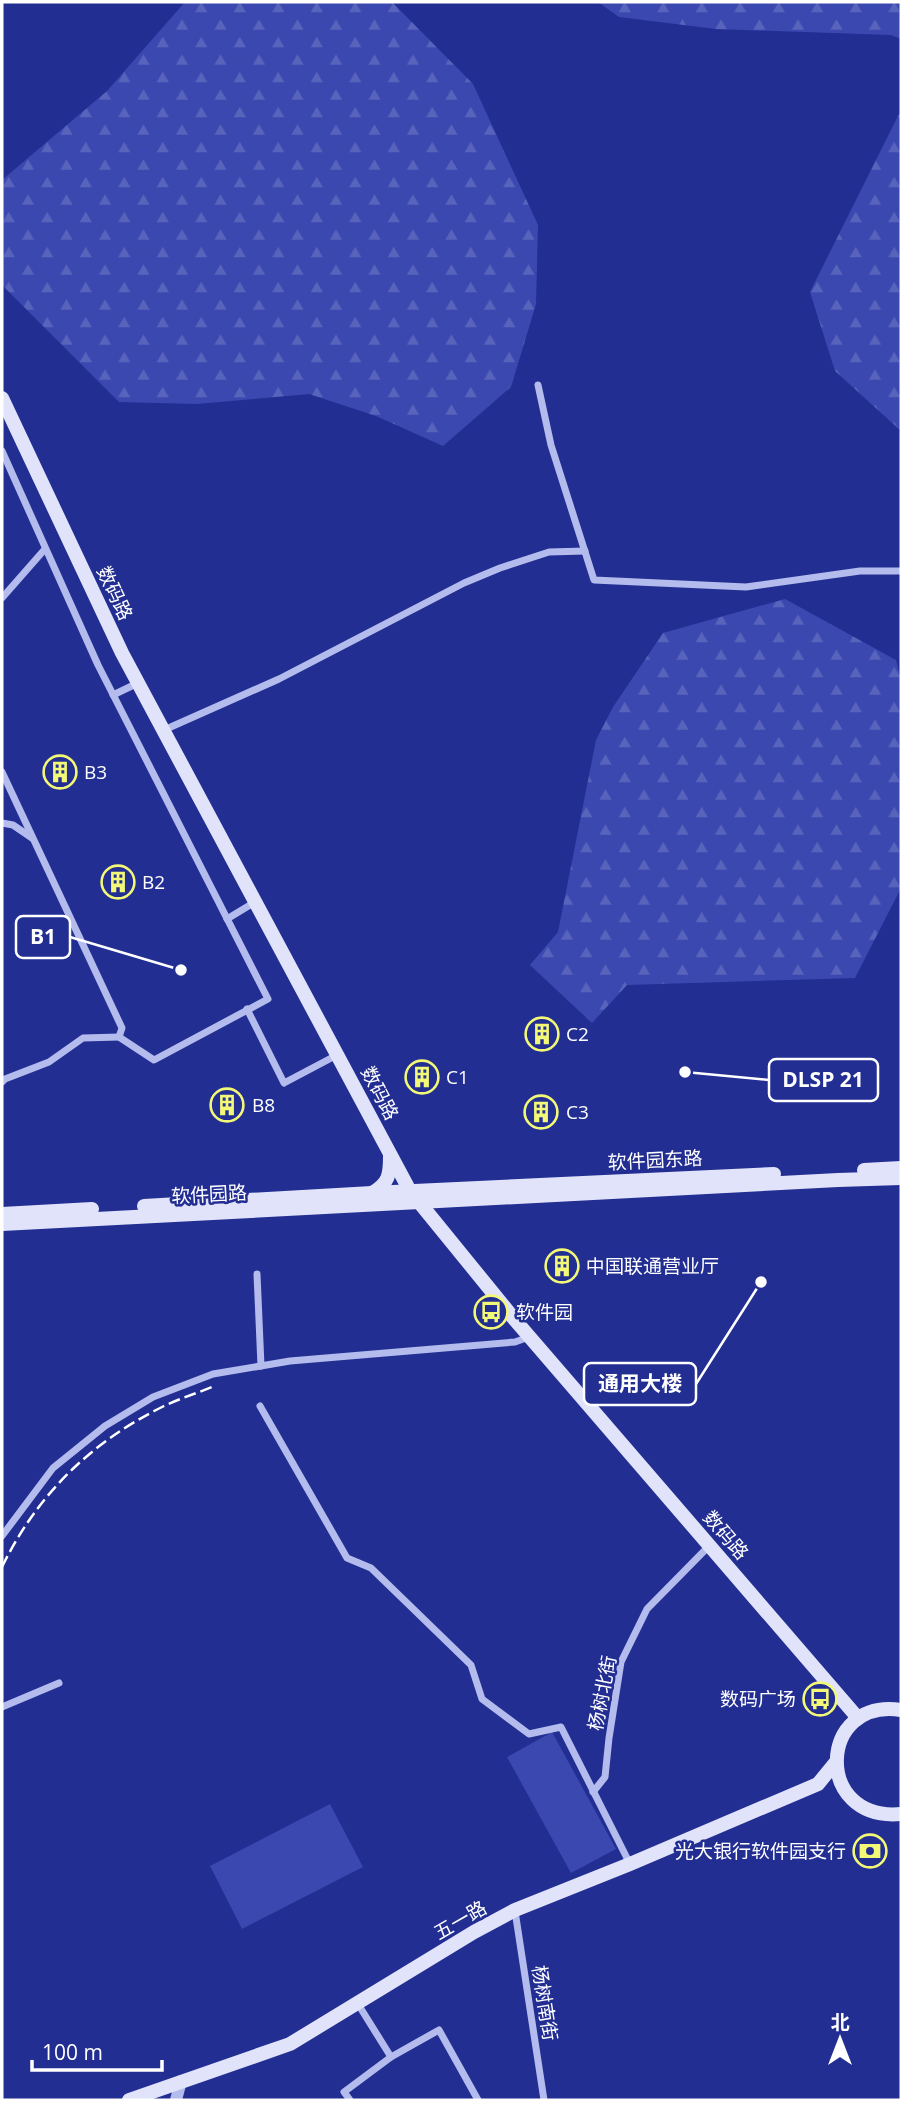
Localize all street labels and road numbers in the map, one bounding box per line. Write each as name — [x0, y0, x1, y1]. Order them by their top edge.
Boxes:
street label: 数码路 — [91, 562, 139, 624]
street label: 数码路 — [355, 1062, 405, 1124]
street label: 软件园东路 — [607, 1145, 703, 1175]
street label: 软件园路 — [170, 1179, 248, 1209]
street label: 数码路 — [697, 1505, 755, 1565]
street label: 杨树北街 — [582, 1653, 622, 1733]
street label: 五一路 — [429, 1894, 491, 1946]
street label: 杨树南街 — [526, 1963, 564, 2043]

